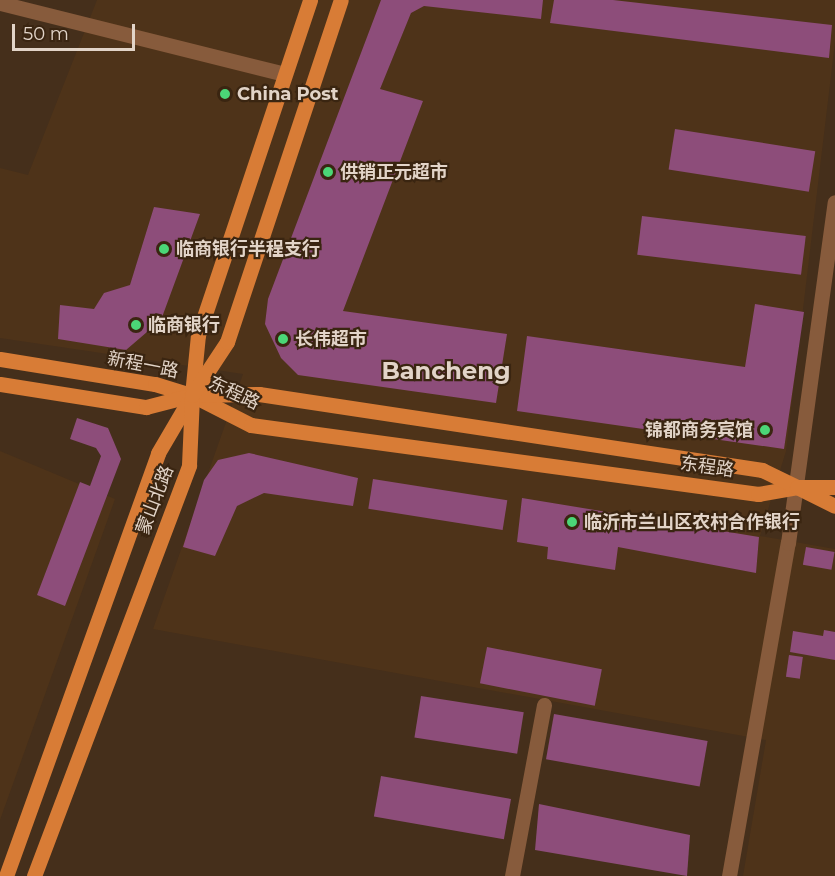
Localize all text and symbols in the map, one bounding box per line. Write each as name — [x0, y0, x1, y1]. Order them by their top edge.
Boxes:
scale bar — [15, 12, 138, 50]
text: 50 m — [23, 23, 69, 45]
place label: China Post — [237, 83, 339, 105]
marker: China Post — [218, 87, 232, 101]
place label: 供销正元超市 — [340, 161, 448, 183]
marker: 供销正元超市 — [321, 165, 335, 179]
place label: 临商银行半程支行 — [176, 238, 320, 260]
marker: 临商银行半程支行 — [157, 242, 171, 256]
place label: 临商银行 — [148, 314, 220, 336]
marker: 临商银行 — [129, 318, 143, 332]
place label: 长伟超市 — [295, 328, 367, 350]
marker: 长伟超市 — [276, 332, 290, 346]
street label: 新程一路 — [106, 348, 180, 382]
district label: Bancheng — [381, 357, 511, 385]
street label: 东程路 — [205, 372, 263, 414]
place label: 锦都商务宾馆 — [645, 419, 753, 441]
marker: 锦都商务宾馆 — [758, 423, 772, 437]
street label: 东程路 — [679, 453, 735, 481]
street label: 蒙山北路 — [132, 463, 178, 537]
place label: 临沂市兰山区农村合作银行 — [584, 511, 800, 533]
marker: 临沂市兰山区农村合作银行 — [565, 515, 579, 529]

